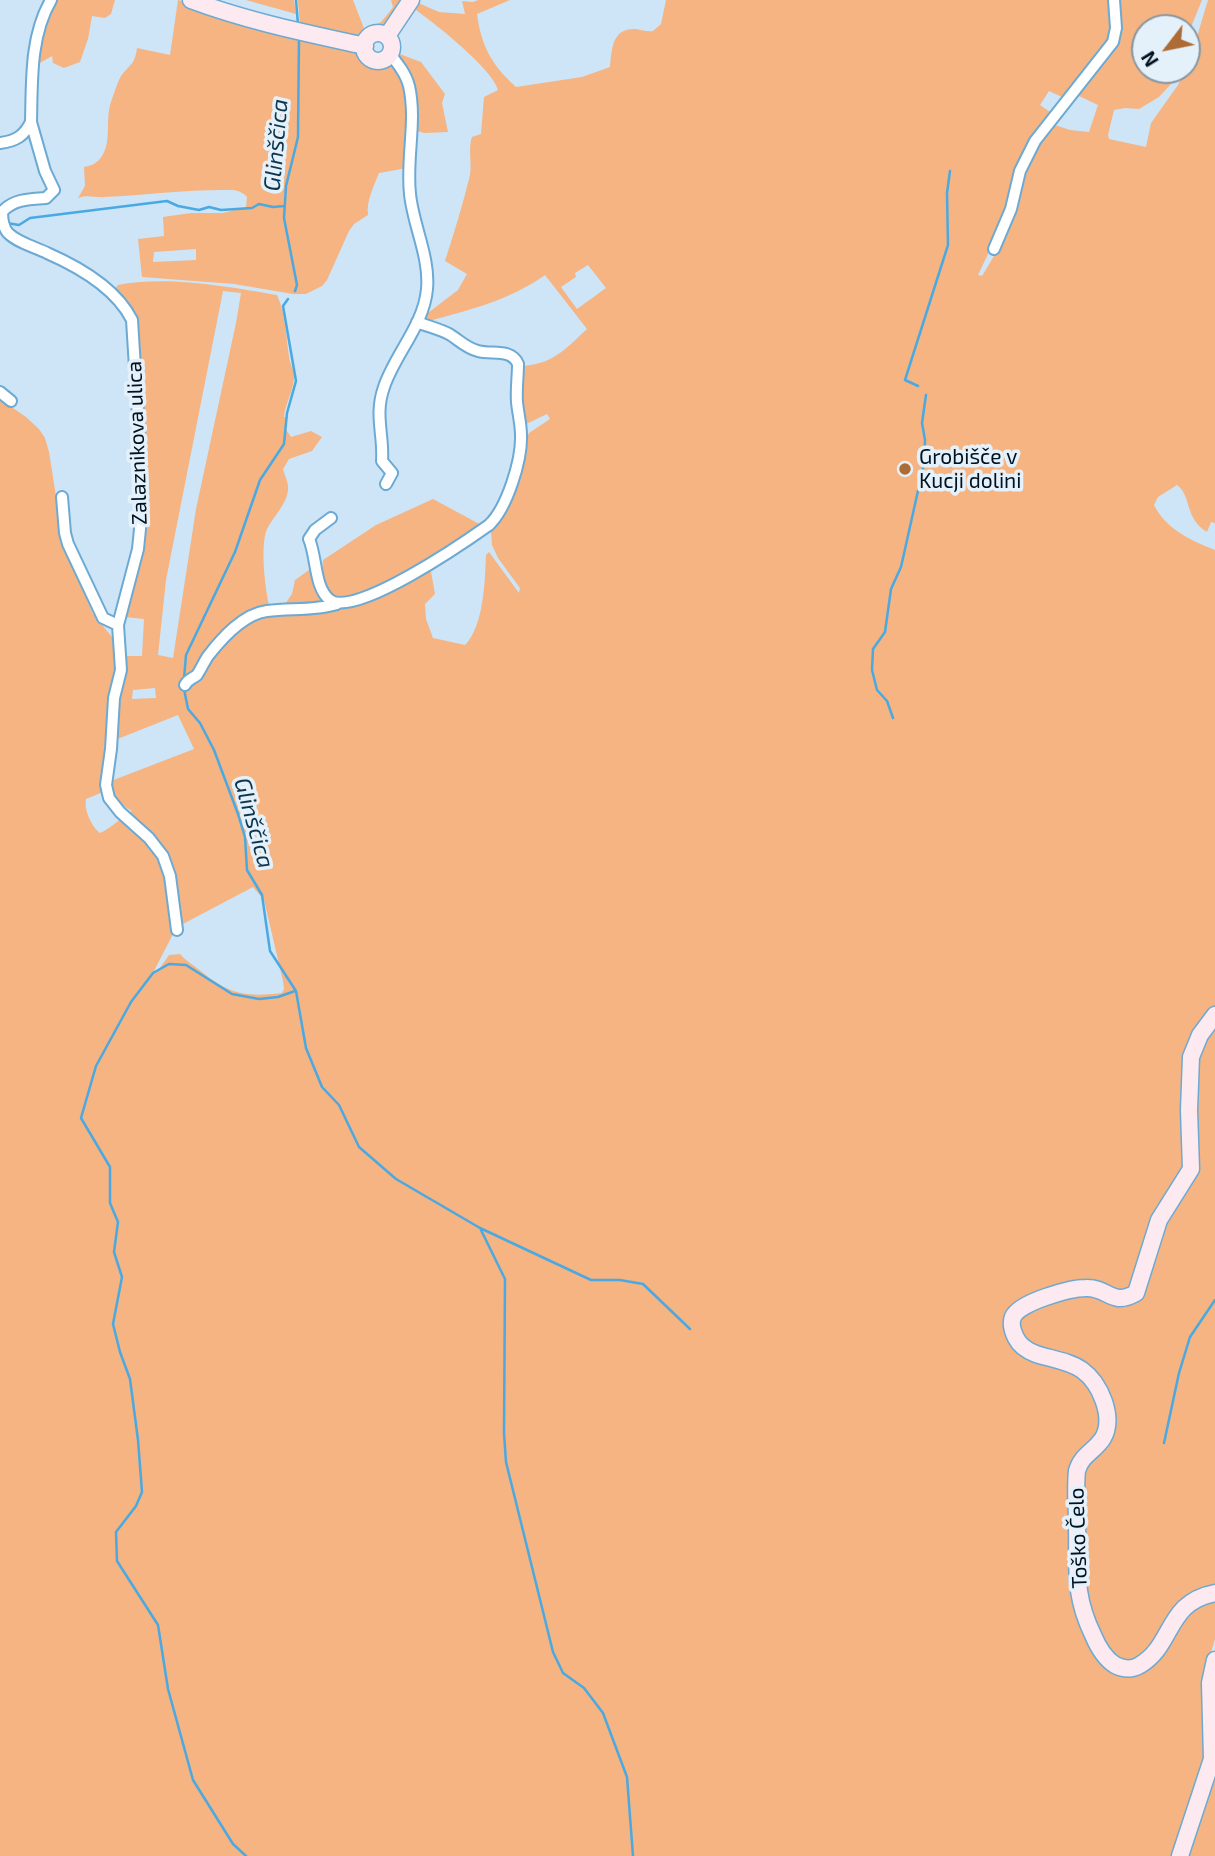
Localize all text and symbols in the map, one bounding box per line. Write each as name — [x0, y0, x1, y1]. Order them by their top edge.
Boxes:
north arrow — [1131, 14, 1201, 84]
text: N — [1136, 47, 1163, 71]
water label: Glinščica — [258, 98, 294, 192]
street label: Zalaznikova ulica — [122, 361, 152, 525]
place label: Grobišče v Kucji dolini — [919, 444, 1022, 494]
marker: Grobišče v Kucji dolini — [897, 461, 913, 477]
water label: Glinščica — [228, 775, 280, 871]
street label: Toško Čelo — [1064, 1487, 1092, 1589]

